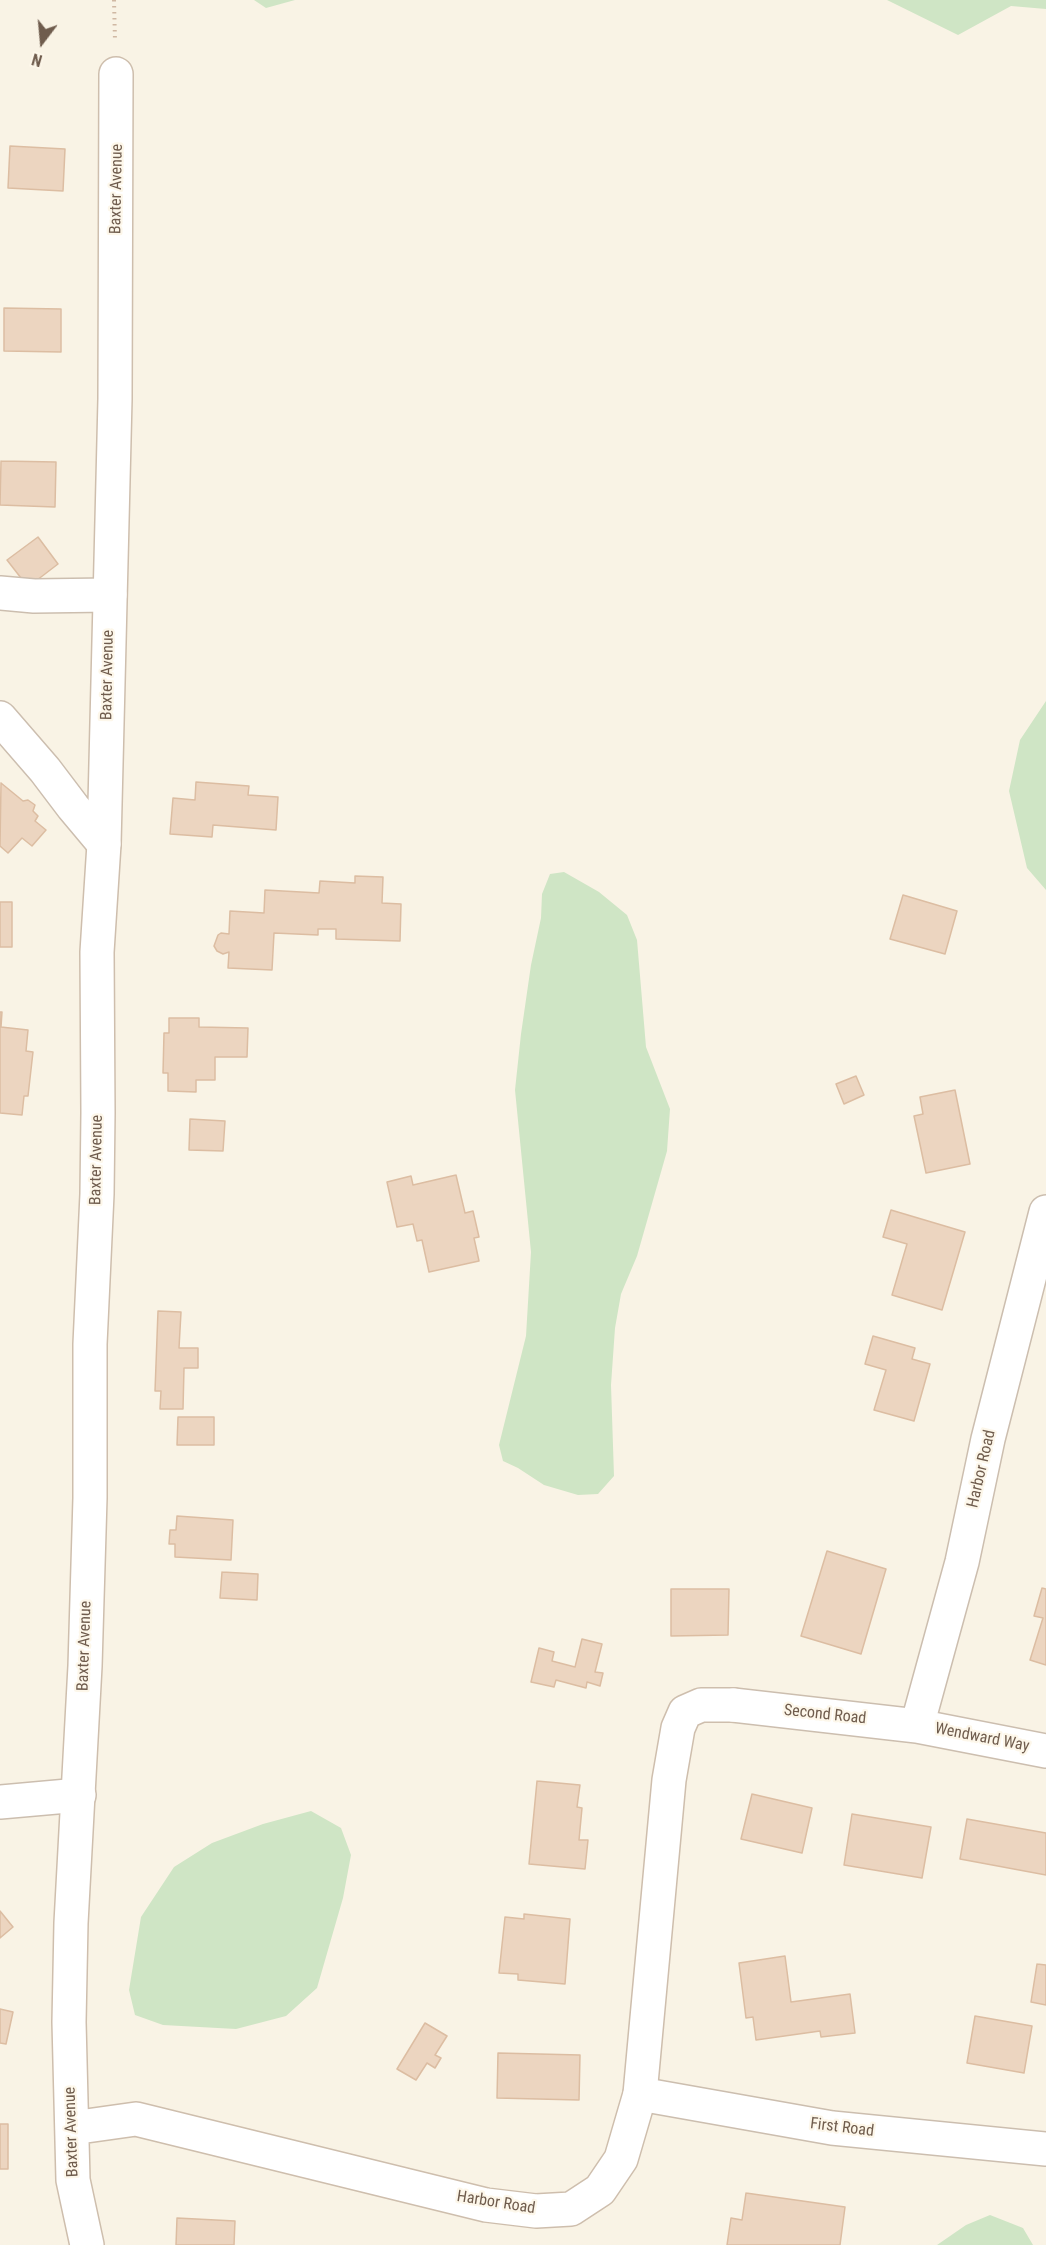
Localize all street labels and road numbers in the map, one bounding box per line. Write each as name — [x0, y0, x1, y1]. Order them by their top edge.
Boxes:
street label: Baxter Avenue — [107, 144, 127, 234]
street label: Baxter Avenue — [98, 630, 118, 720]
street label: Baxter Avenue — [87, 1115, 107, 1205]
street label: Harbor Road — [964, 1428, 1000, 1510]
street label: Baxter Avenue — [74, 1601, 96, 1691]
street label: Second Road — [783, 1701, 867, 1729]
street label: Wendward Way — [933, 1719, 1031, 1757]
street label: Baxter Avenue — [61, 2087, 83, 2177]
street label: First Road — [809, 2115, 875, 2141]
street label: Harbor Road — [455, 2187, 537, 2219]

